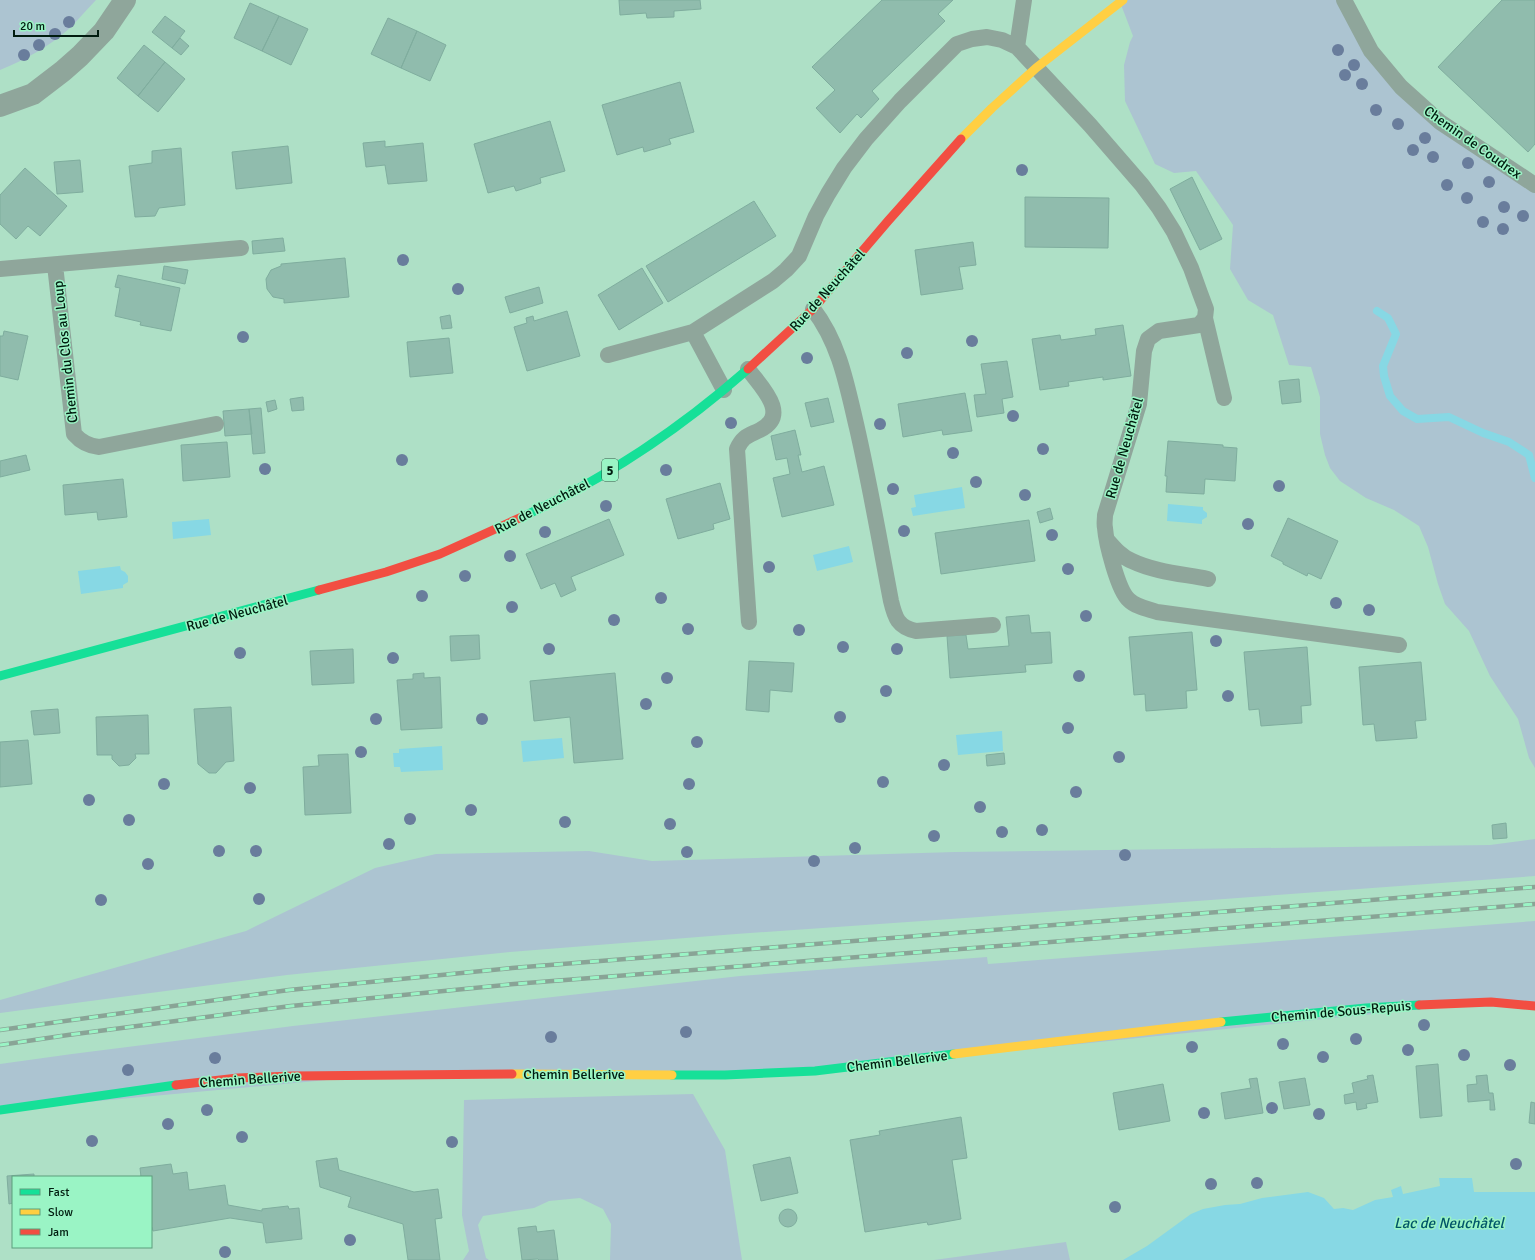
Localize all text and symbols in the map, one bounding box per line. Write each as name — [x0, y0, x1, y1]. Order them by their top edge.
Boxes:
scale bar — [14, 12, 98, 38]
text: 20 m — [20, 19, 45, 34]
street label: Chemin de Coudrex — [1421, 102, 1525, 183]
street label: Rue de Neuchâtel — [786, 246, 869, 335]
street label: Chemin du Clos au Loup — [50, 280, 81, 424]
street label: Rue de Neuchâtel — [1102, 396, 1147, 501]
road number: 5 — [602, 459, 618, 481]
street label: Rue de Neuchâtel — [492, 475, 593, 538]
street label: Rue de Neuchâtel — [184, 592, 290, 635]
street label: Chemin de Sous-Repuis — [1270, 997, 1412, 1026]
street label: Chemin Bellerive — [846, 1047, 948, 1076]
street label: Chemin Bellerive — [523, 1066, 625, 1083]
street label: Chemin Bellerive — [199, 1067, 301, 1092]
legend — [12, 1176, 152, 1248]
text: Fast — [48, 1185, 69, 1200]
text: Slow — [48, 1205, 73, 1220]
water label: Lac de Neuchâtel — [1394, 1214, 1506, 1232]
text: Jam — [48, 1225, 69, 1240]

